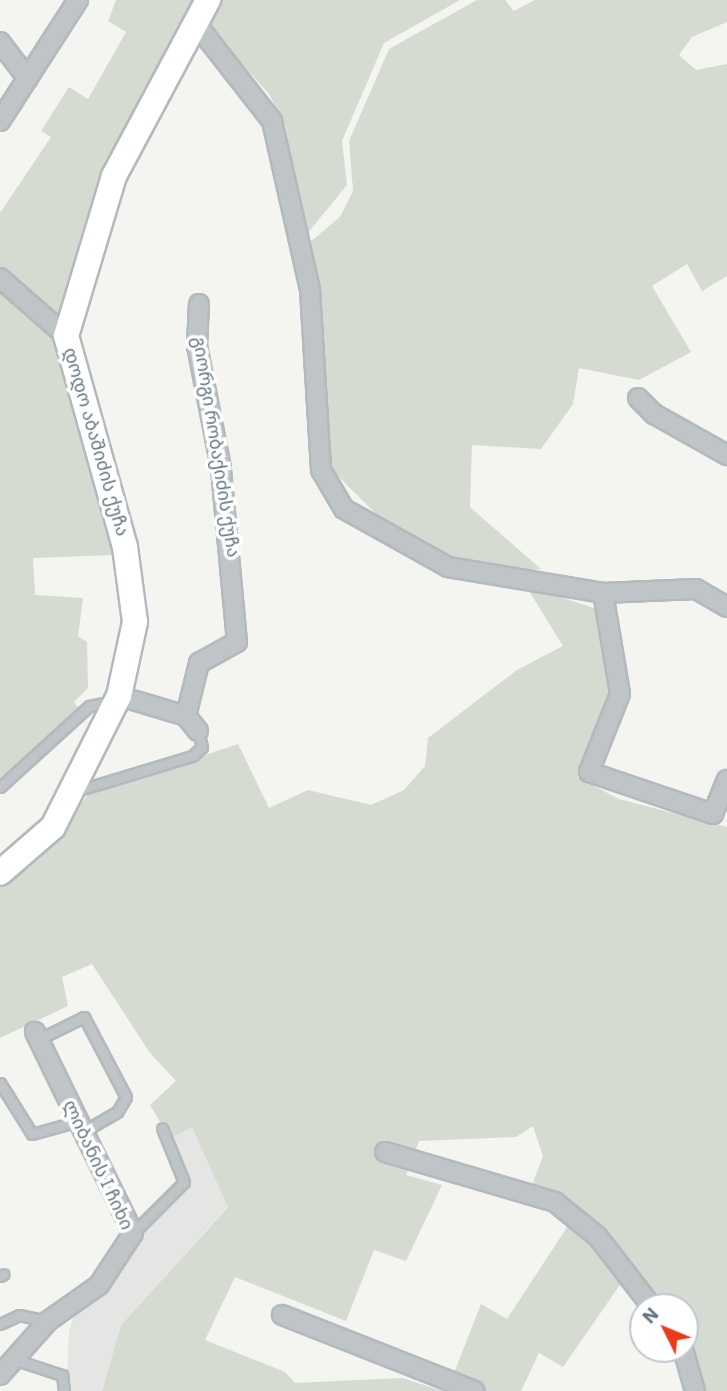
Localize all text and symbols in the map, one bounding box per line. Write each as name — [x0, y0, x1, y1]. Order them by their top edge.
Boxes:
street label: გიორგი რობაქიძის ქუჩა — [188, 335, 244, 559]
street label: დოდო აბაშიძის ქუჩა — [59, 345, 133, 539]
street label: ლიბანის I ჩიხი — [58, 1097, 138, 1233]
north arrow — [629, 1293, 699, 1363]
text: N — [637, 1302, 664, 1328]

